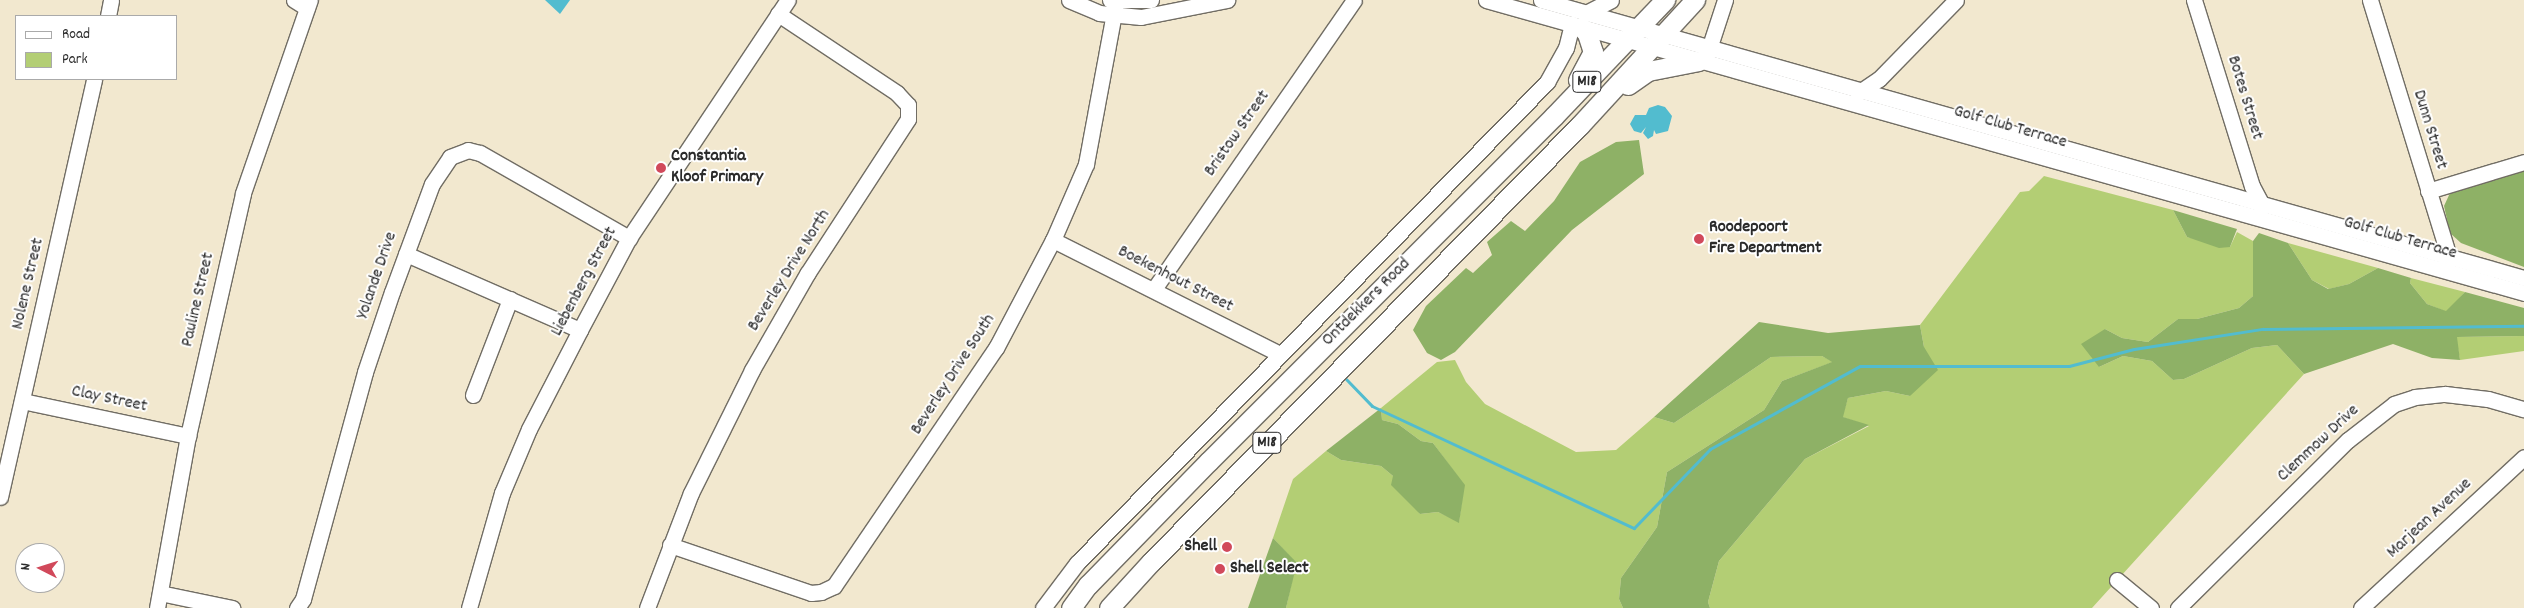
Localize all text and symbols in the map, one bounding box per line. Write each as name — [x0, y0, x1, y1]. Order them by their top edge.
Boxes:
legend — [15, 15, 178, 80]
text: Road — [62, 24, 90, 46]
text: Park — [62, 49, 88, 71]
street label: Botes Street — [2221, 53, 2267, 143]
road number: M18 — [1572, 68, 1602, 95]
street label: Bristow Street — [1200, 87, 1276, 181]
street label: Dunn Street — [2407, 88, 2451, 172]
street label: Golf Club Terrace — [1951, 102, 2069, 154]
place label: Constantia Kloof Primary — [671, 147, 763, 190]
marker: Constantia Kloof Primary — [655, 162, 667, 174]
street label: Beverley Drive North — [744, 206, 836, 336]
street label: Golf Club Terrace — [2341, 213, 2459, 265]
place label: Roodepoort Fire Department — [1709, 218, 1822, 260]
street label: Liebenberg Street — [547, 224, 623, 340]
street label: Yolande Drive — [353, 230, 403, 322]
marker: Roodepoort Fire Department — [1693, 233, 1705, 245]
street label: Nolene Street — [8, 236, 50, 332]
street label: Boekenhout Street — [1114, 242, 1236, 318]
street label: Pauline Street — [178, 251, 220, 349]
street label: Ontdekkers Road — [1318, 254, 1416, 352]
street label: Beverley Drive South — [907, 311, 1001, 439]
street label: Clay Street — [69, 381, 149, 419]
street label: Clemmow Drive — [2274, 401, 2364, 487]
road number: M18 — [1252, 429, 1282, 456]
street label: Marjean Avenue — [2383, 474, 2477, 564]
place label: Shell — [1184, 536, 1217, 558]
marker: Shell — [1221, 541, 1233, 553]
north arrow — [15, 543, 65, 593]
place label: Shell Select — [1230, 558, 1309, 580]
text: N — [16, 562, 36, 571]
marker: Shell Select — [1214, 563, 1226, 575]

